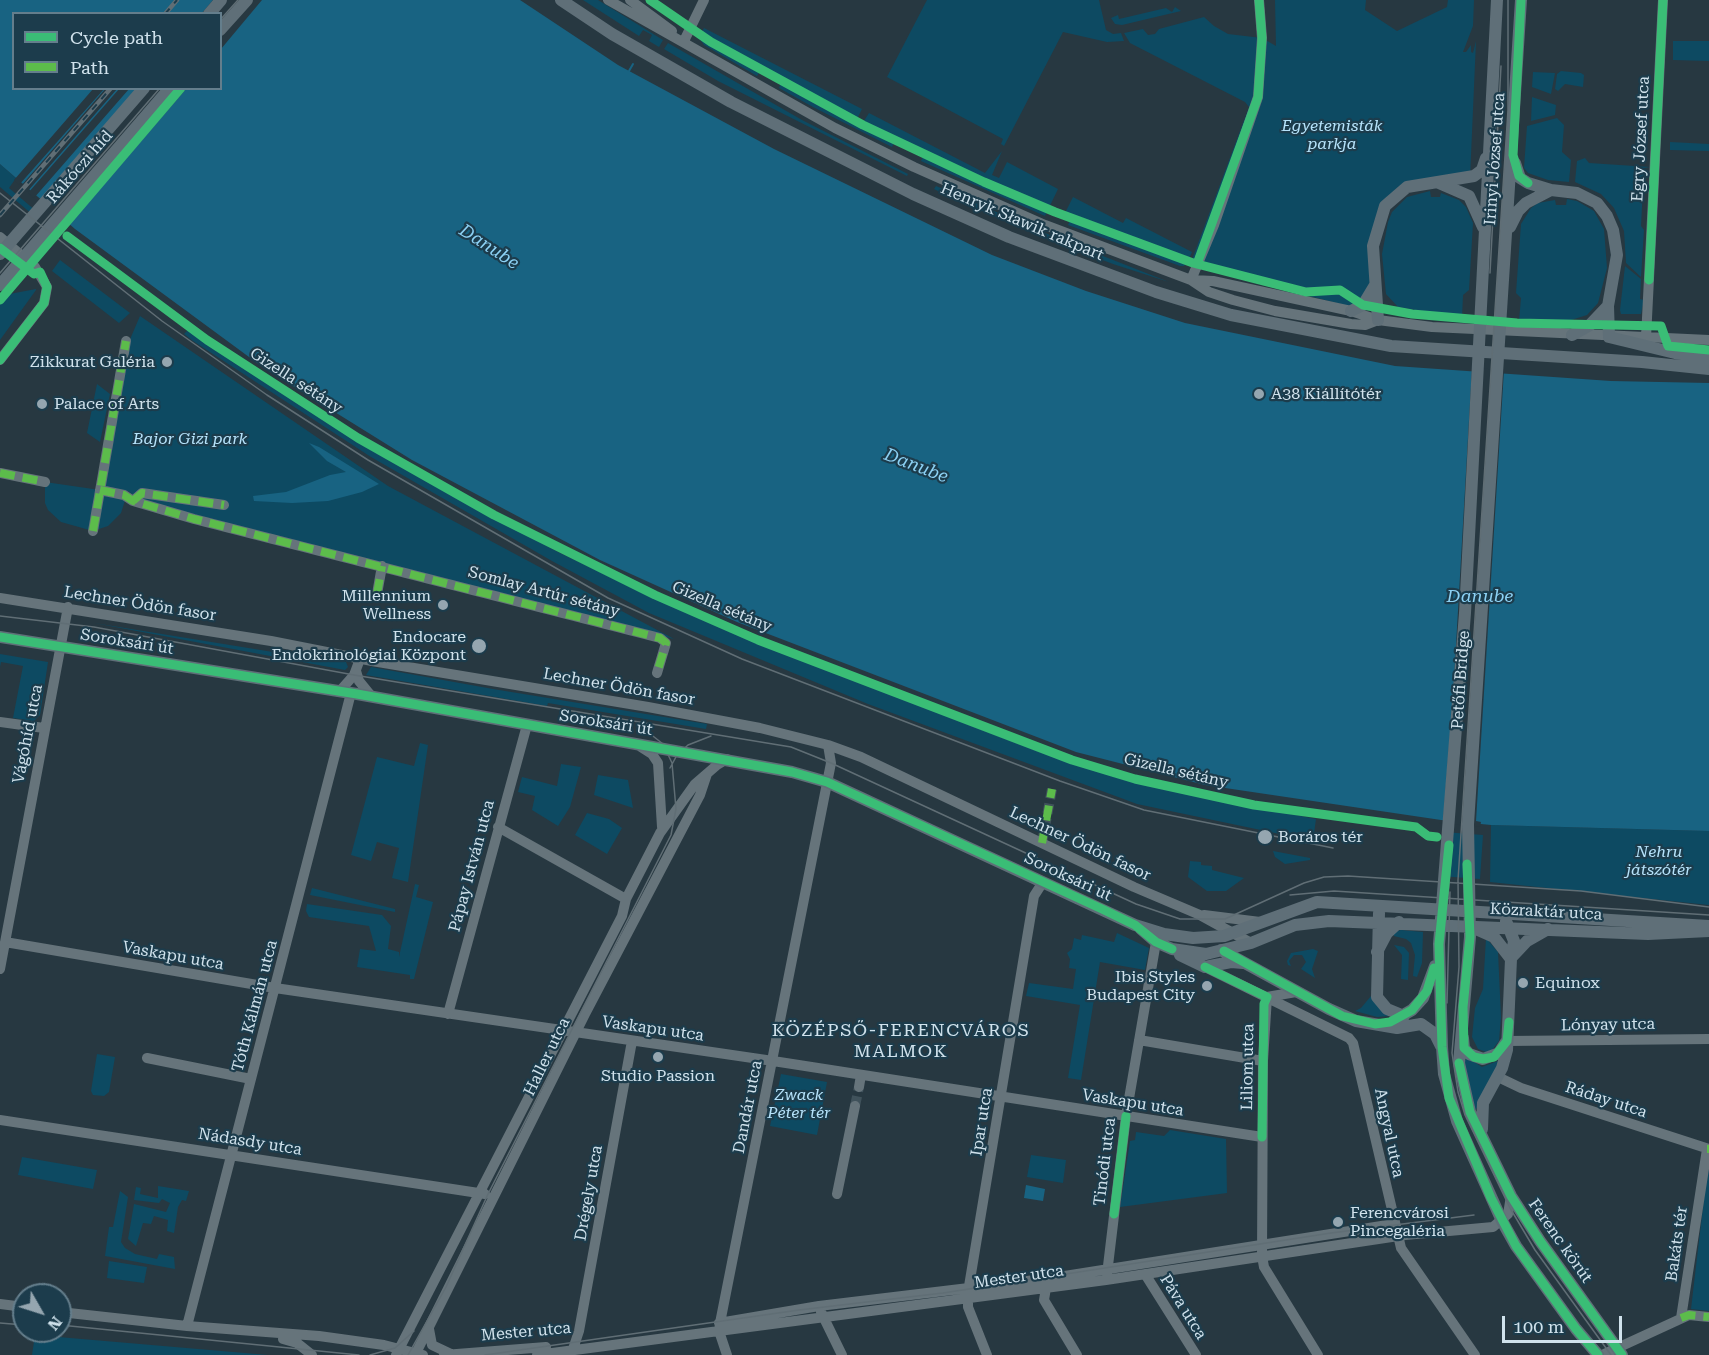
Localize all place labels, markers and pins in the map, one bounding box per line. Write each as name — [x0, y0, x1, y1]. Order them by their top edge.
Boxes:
place label: Zikkurat Galéria — [30, 352, 155, 372]
marker: Zikkurat Galéria — [160, 355, 174, 369]
place label: A38 Kiállítótér — [1271, 384, 1381, 404]
marker: A38 Kiállítótér — [1252, 387, 1266, 401]
place label: Palace of Arts — [54, 394, 159, 414]
marker: Palace of Arts — [35, 397, 49, 411]
place label: Millennium Wellness — [342, 586, 431, 624]
marker: Millennium Wellness — [436, 598, 450, 612]
place label: Endocare Endokrinológiai Központ — [271, 627, 466, 665]
marker: Endocare Endokrinológiai Központ — [470, 637, 488, 655]
place label: Boráros tér — [1278, 827, 1363, 847]
marker: Boráros tér — [1256, 828, 1274, 846]
place label: Ibis Styles Budapest City — [1086, 967, 1195, 1005]
place label: Equinox — [1535, 973, 1600, 993]
marker: Equinox — [1516, 976, 1530, 990]
marker: Ibis Styles Budapest City — [1200, 979, 1214, 993]
marker: Studio Passion — [651, 1050, 665, 1064]
place label: Studio Passion — [601, 1066, 715, 1086]
place label: Ferencvárosi Pincegaléria — [1350, 1203, 1449, 1241]
marker: Ferencvárosi Pincegaléria — [1331, 1215, 1345, 1229]

